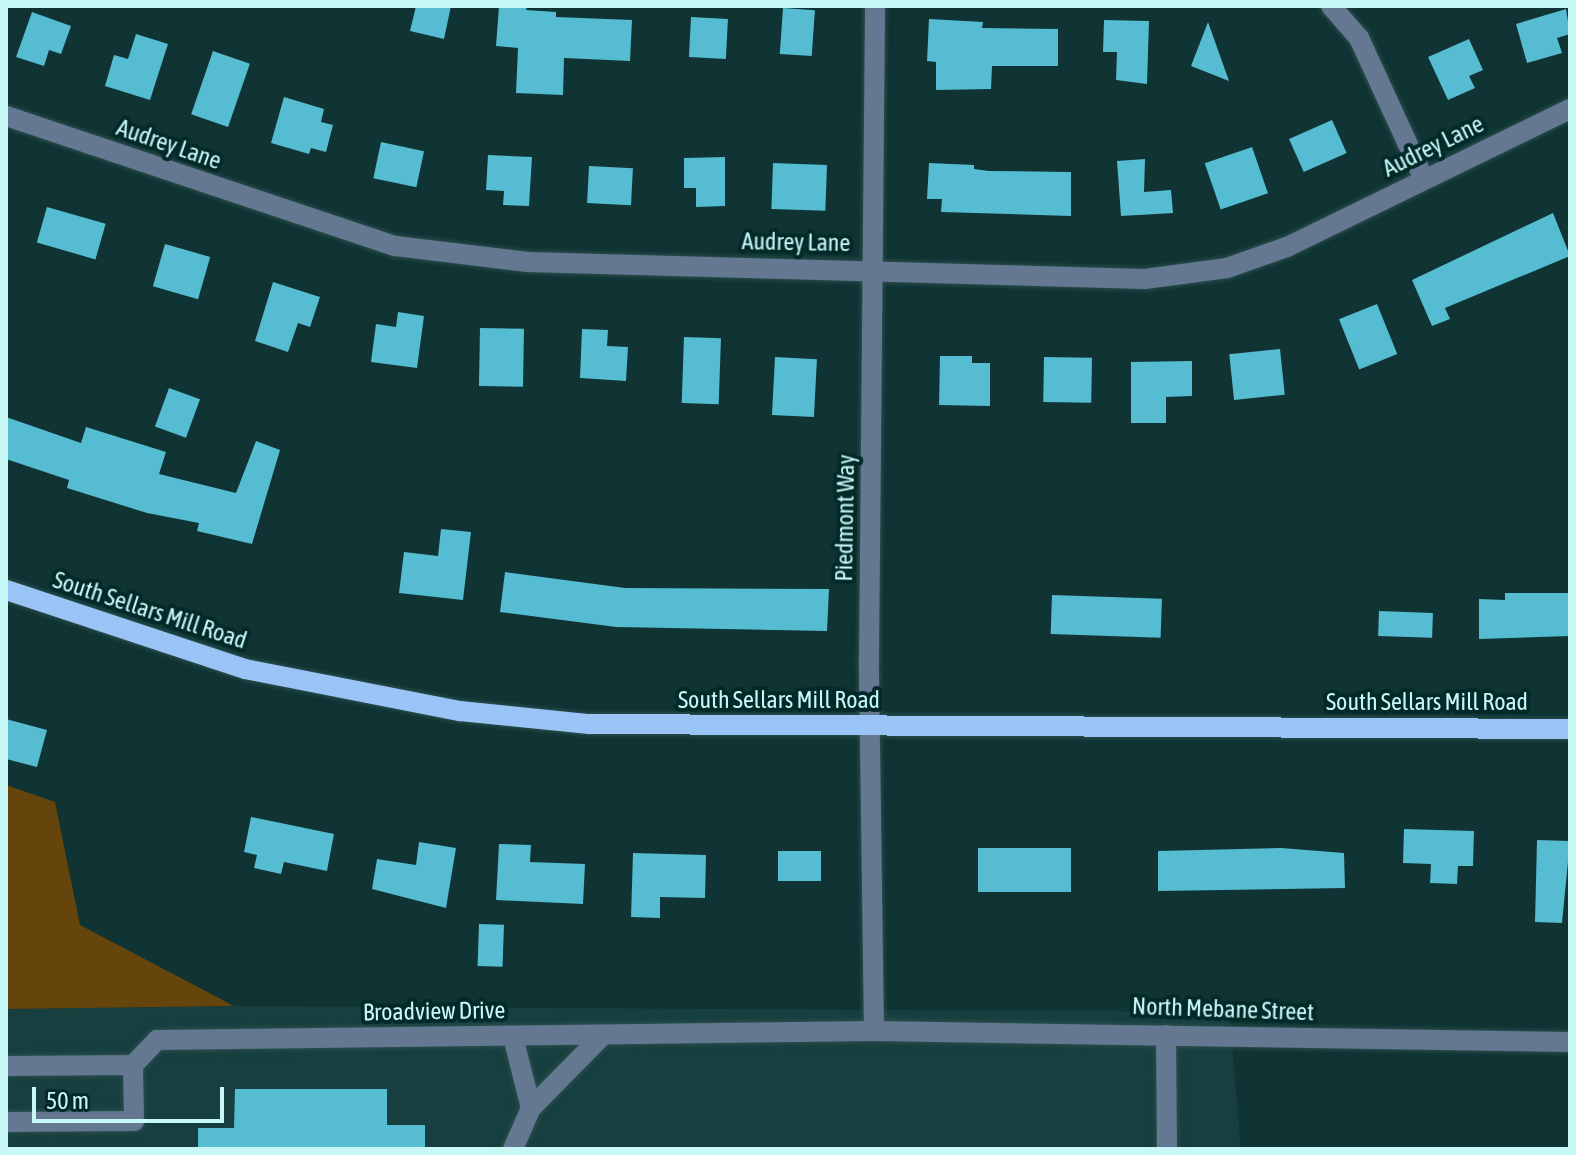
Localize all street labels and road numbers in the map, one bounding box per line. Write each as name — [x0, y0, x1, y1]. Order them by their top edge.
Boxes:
street label: Audrey Lane — [1378, 109, 1488, 183]
street label: Audrey Lane — [113, 113, 225, 175]
street label: Audrey Lane — [741, 227, 851, 257]
street label: Piedmont Way — [829, 454, 861, 582]
street label: South Sellars Mill Road — [50, 565, 250, 655]
street label: South Sellars Mill Road — [678, 686, 880, 714]
street label: South Sellars Mill Road — [1326, 688, 1528, 716]
street label: North Mebane Street — [1131, 991, 1315, 1027]
street label: Broadview Drive — [362, 995, 506, 1027]

